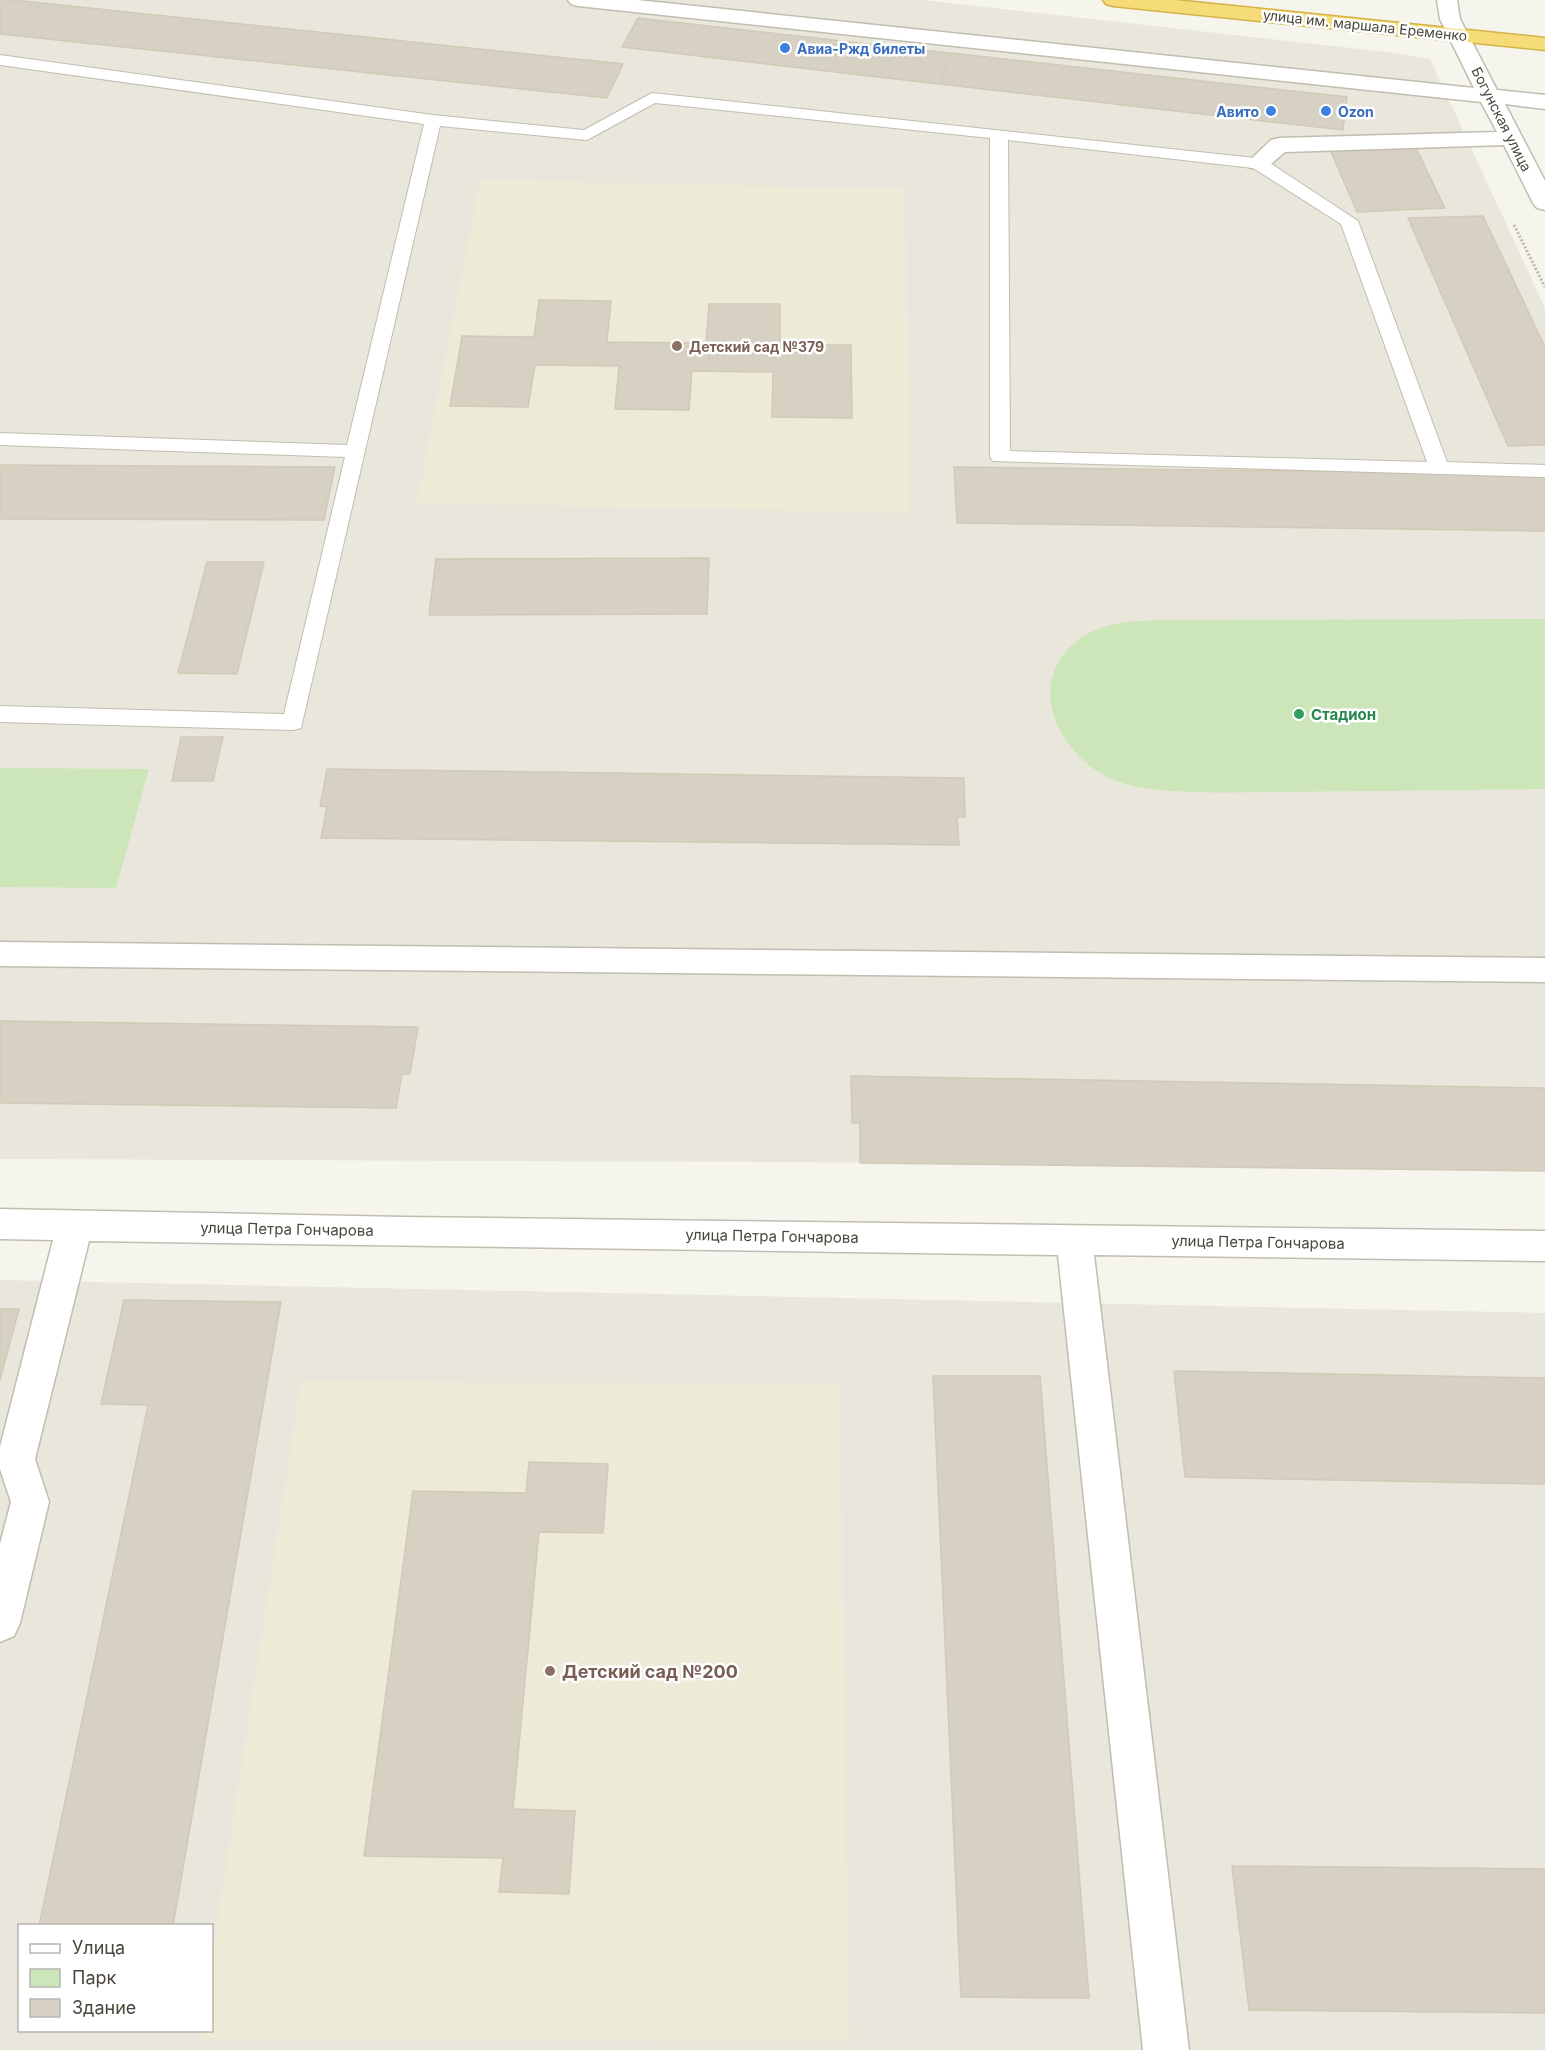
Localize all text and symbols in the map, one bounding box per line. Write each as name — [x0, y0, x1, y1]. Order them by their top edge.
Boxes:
street label: улица им. маршала Еременко — [1262, 6, 1468, 44]
place label: Авиа-Ржд билеты — [797, 40, 925, 57]
marker: Авиа-Ржд билеты — [778, 41, 792, 55]
street label: Богунская улица — [1468, 64, 1536, 174]
place label: Авито — [1216, 103, 1259, 120]
place label: Ozon — [1338, 103, 1374, 120]
marker: Авито — [1264, 104, 1278, 118]
marker: Ozon — [1319, 104, 1333, 118]
place label: Детский сад №379 — [689, 338, 824, 355]
marker: Детский сад №379 — [670, 339, 684, 353]
place label: Стадион — [1311, 705, 1376, 724]
marker: Стадион — [1292, 707, 1306, 721]
street label: улица Петра Гончарова — [200, 1218, 374, 1240]
street label: улица Петра Гончарова — [685, 1225, 859, 1247]
street label: улица Петра Гончарова — [1171, 1231, 1345, 1253]
place label: Детский сад №200 — [562, 1661, 738, 1682]
marker: Детский сад №200 — [543, 1664, 557, 1678]
legend — [18, 1924, 213, 2032]
text: Улица — [72, 1937, 125, 1958]
text: Парк — [72, 1967, 117, 1988]
text: Здание — [72, 1997, 136, 2018]

